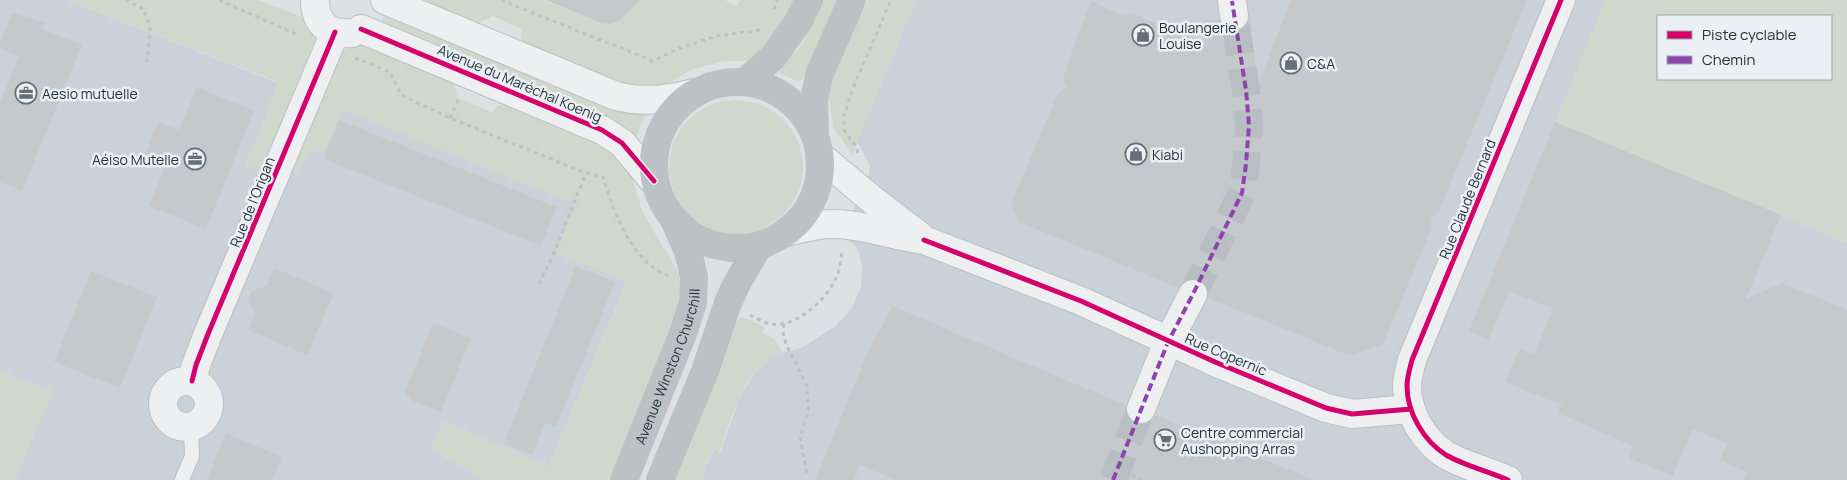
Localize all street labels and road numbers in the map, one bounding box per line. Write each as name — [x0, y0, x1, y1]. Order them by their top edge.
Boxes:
street label: Avenue du Maréchal Koenig — [435, 40, 605, 126]
street label: Rue Claude Bernard — [1434, 136, 1500, 262]
street label: Rue de l'Origan — [225, 154, 279, 250]
street label: Avenue Winston Churchill — [630, 288, 703, 447]
street label: Rue Copernic — [1182, 328, 1270, 380]

